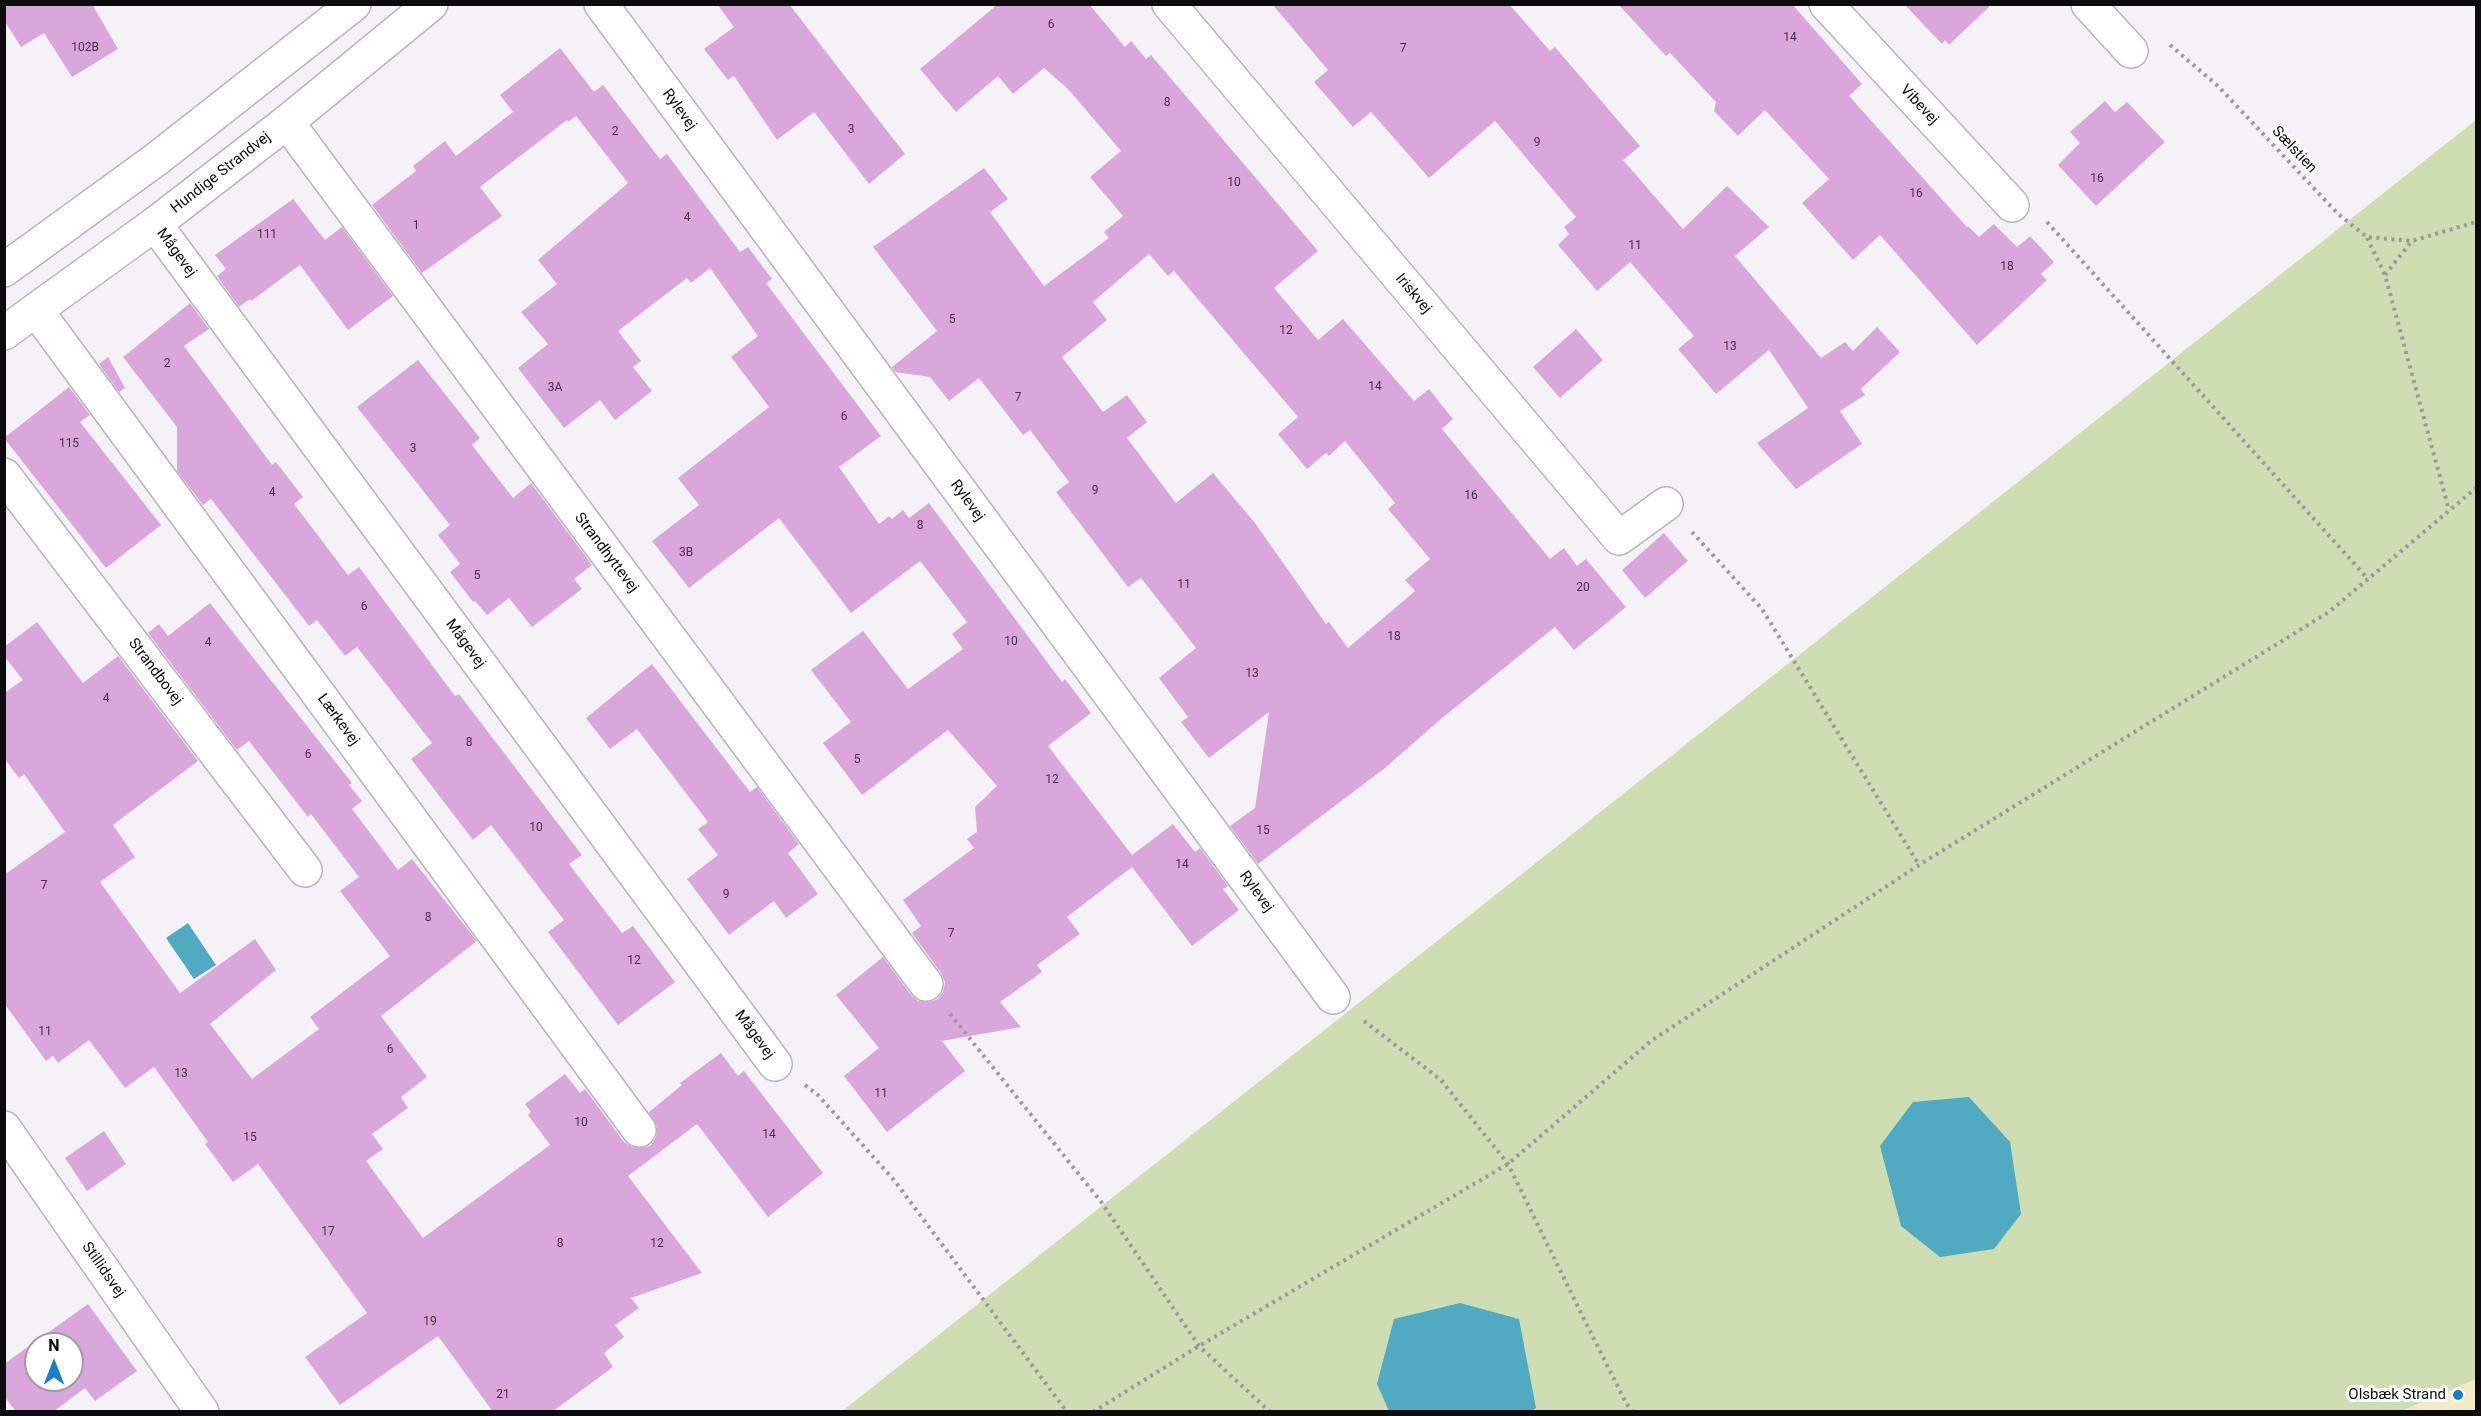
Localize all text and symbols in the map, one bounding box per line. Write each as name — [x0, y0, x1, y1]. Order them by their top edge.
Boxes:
house number: 6 — [1048, 18, 1054, 32]
house number: 14 — [1783, 31, 1797, 45]
house number: 102B — [71, 41, 99, 55]
house number: 7 — [1400, 42, 1406, 56]
street label: Vibevej — [1896, 81, 1942, 129]
street label: Rylevej — [658, 86, 700, 134]
house number: 8 — [1164, 96, 1170, 110]
house number: 3 — [848, 123, 854, 137]
street label: Sælstien — [2268, 123, 2320, 177]
house number: 2 — [612, 125, 618, 139]
street label: Hundige Strandvej — [168, 128, 274, 218]
house number: 9 — [1534, 136, 1540, 150]
house number: 16 — [2090, 172, 2104, 186]
house number: 10 — [1227, 176, 1241, 190]
house number: 16 — [1909, 187, 1923, 201]
house number: 4 — [684, 211, 690, 225]
house number: 1 — [413, 219, 419, 233]
street label: Mågevej — [152, 225, 200, 281]
house number: 111 — [257, 228, 277, 242]
house number: 11 — [1628, 239, 1642, 253]
house number: 18 — [2000, 260, 2014, 274]
street label: Iriskvej — [1391, 270, 1435, 318]
house number: 5 — [949, 313, 955, 327]
house number: 12 — [1279, 324, 1293, 338]
house number: 13 — [1723, 340, 1737, 354]
house number: 2 — [164, 357, 170, 371]
house number: 14 — [1368, 380, 1382, 394]
house number: 3A — [548, 381, 562, 395]
house number: 7 — [1015, 391, 1021, 405]
house number: 6 — [841, 410, 847, 424]
house number: 115 — [59, 437, 79, 451]
house number: 3 — [410, 442, 416, 456]
street label: Rylevej — [946, 477, 988, 525]
house number: 9 — [1092, 484, 1098, 498]
house number: 4 — [269, 486, 275, 500]
house number: 16 — [1464, 489, 1478, 503]
street label: Strandhyttevej — [570, 510, 642, 596]
house number: 8 — [917, 519, 923, 533]
house number: 3B — [679, 546, 693, 560]
house number: 5 — [474, 569, 480, 583]
house number: 11 — [1177, 578, 1191, 592]
house number: 20 — [1576, 581, 1590, 595]
house number: 6 — [361, 600, 367, 614]
street label: Mågevej — [441, 616, 489, 672]
house number: 18 — [1387, 630, 1401, 644]
street label: Strandbovej — [124, 635, 186, 709]
house number: 10 — [1004, 635, 1018, 649]
house number: 4 — [205, 636, 211, 650]
house number: 13 — [1245, 667, 1259, 681]
street label: Lærkevej — [313, 690, 363, 750]
house number: 4 — [103, 692, 109, 706]
house number: 8 — [466, 736, 472, 750]
house number: 6 — [305, 748, 311, 762]
house number: 5 — [854, 753, 860, 767]
house number: 12 — [1045, 773, 1059, 787]
house number: 10 — [529, 821, 543, 835]
house number: 15 — [1256, 824, 1270, 838]
house number: 14 — [1175, 858, 1189, 872]
street label: Rylevej — [1235, 868, 1277, 916]
house number: 7 — [41, 879, 47, 893]
house number: 9 — [723, 888, 729, 902]
house number: 8 — [425, 911, 431, 925]
house number: 7 — [948, 927, 954, 941]
house number: 12 — [627, 954, 641, 968]
street label: Mågevej — [730, 1007, 778, 1063]
house number: 11 — [38, 1025, 52, 1039]
house number: 6 — [387, 1043, 393, 1057]
house number: 13 — [174, 1067, 188, 1081]
house number: 11 — [874, 1087, 888, 1101]
house number: 10 — [574, 1116, 588, 1130]
house number: 14 — [762, 1128, 776, 1142]
house number: 15 — [243, 1131, 257, 1145]
house number: 17 — [321, 1225, 335, 1239]
house number: 8 — [557, 1237, 563, 1251]
house number: 12 — [650, 1237, 664, 1251]
street label: Stillidsvej — [77, 1239, 129, 1301]
house number: 19 — [423, 1315, 437, 1329]
north arrow — [24, 1332, 84, 1392]
text: N — [48, 1336, 60, 1355]
place label: Olsbæk Strand — [2348, 1386, 2446, 1404]
house number: 21 — [496, 1388, 510, 1402]
marker: Olsbæk Strand — [2451, 1388, 2465, 1402]

